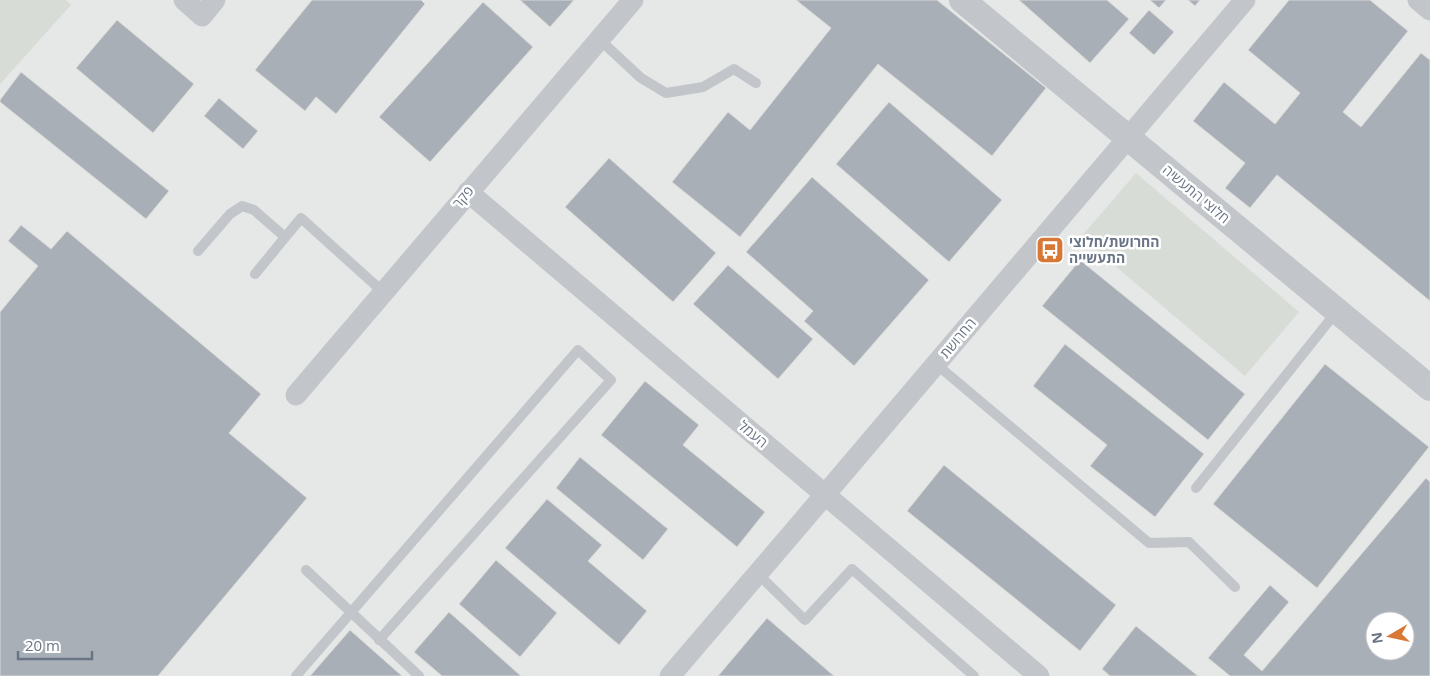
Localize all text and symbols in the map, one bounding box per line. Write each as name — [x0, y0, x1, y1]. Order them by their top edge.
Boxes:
street label: חלוצי התעשיה — [1159, 160, 1234, 227]
street label: פקר — [448, 182, 477, 212]
place label: החרושת/חלוצי התעשייה — [1069, 232, 1159, 267]
bus stop icon: החרושת/חלוצי התעשייה — [1035, 235, 1065, 265]
street label: החרושת — [935, 314, 980, 362]
street label: העמל — [735, 416, 772, 451]
north arrow — [1365, 611, 1415, 661]
scale bar — [18, 628, 91, 660]
text: N — [1366, 631, 1387, 645]
text: 20 m — [25, 635, 60, 655]

